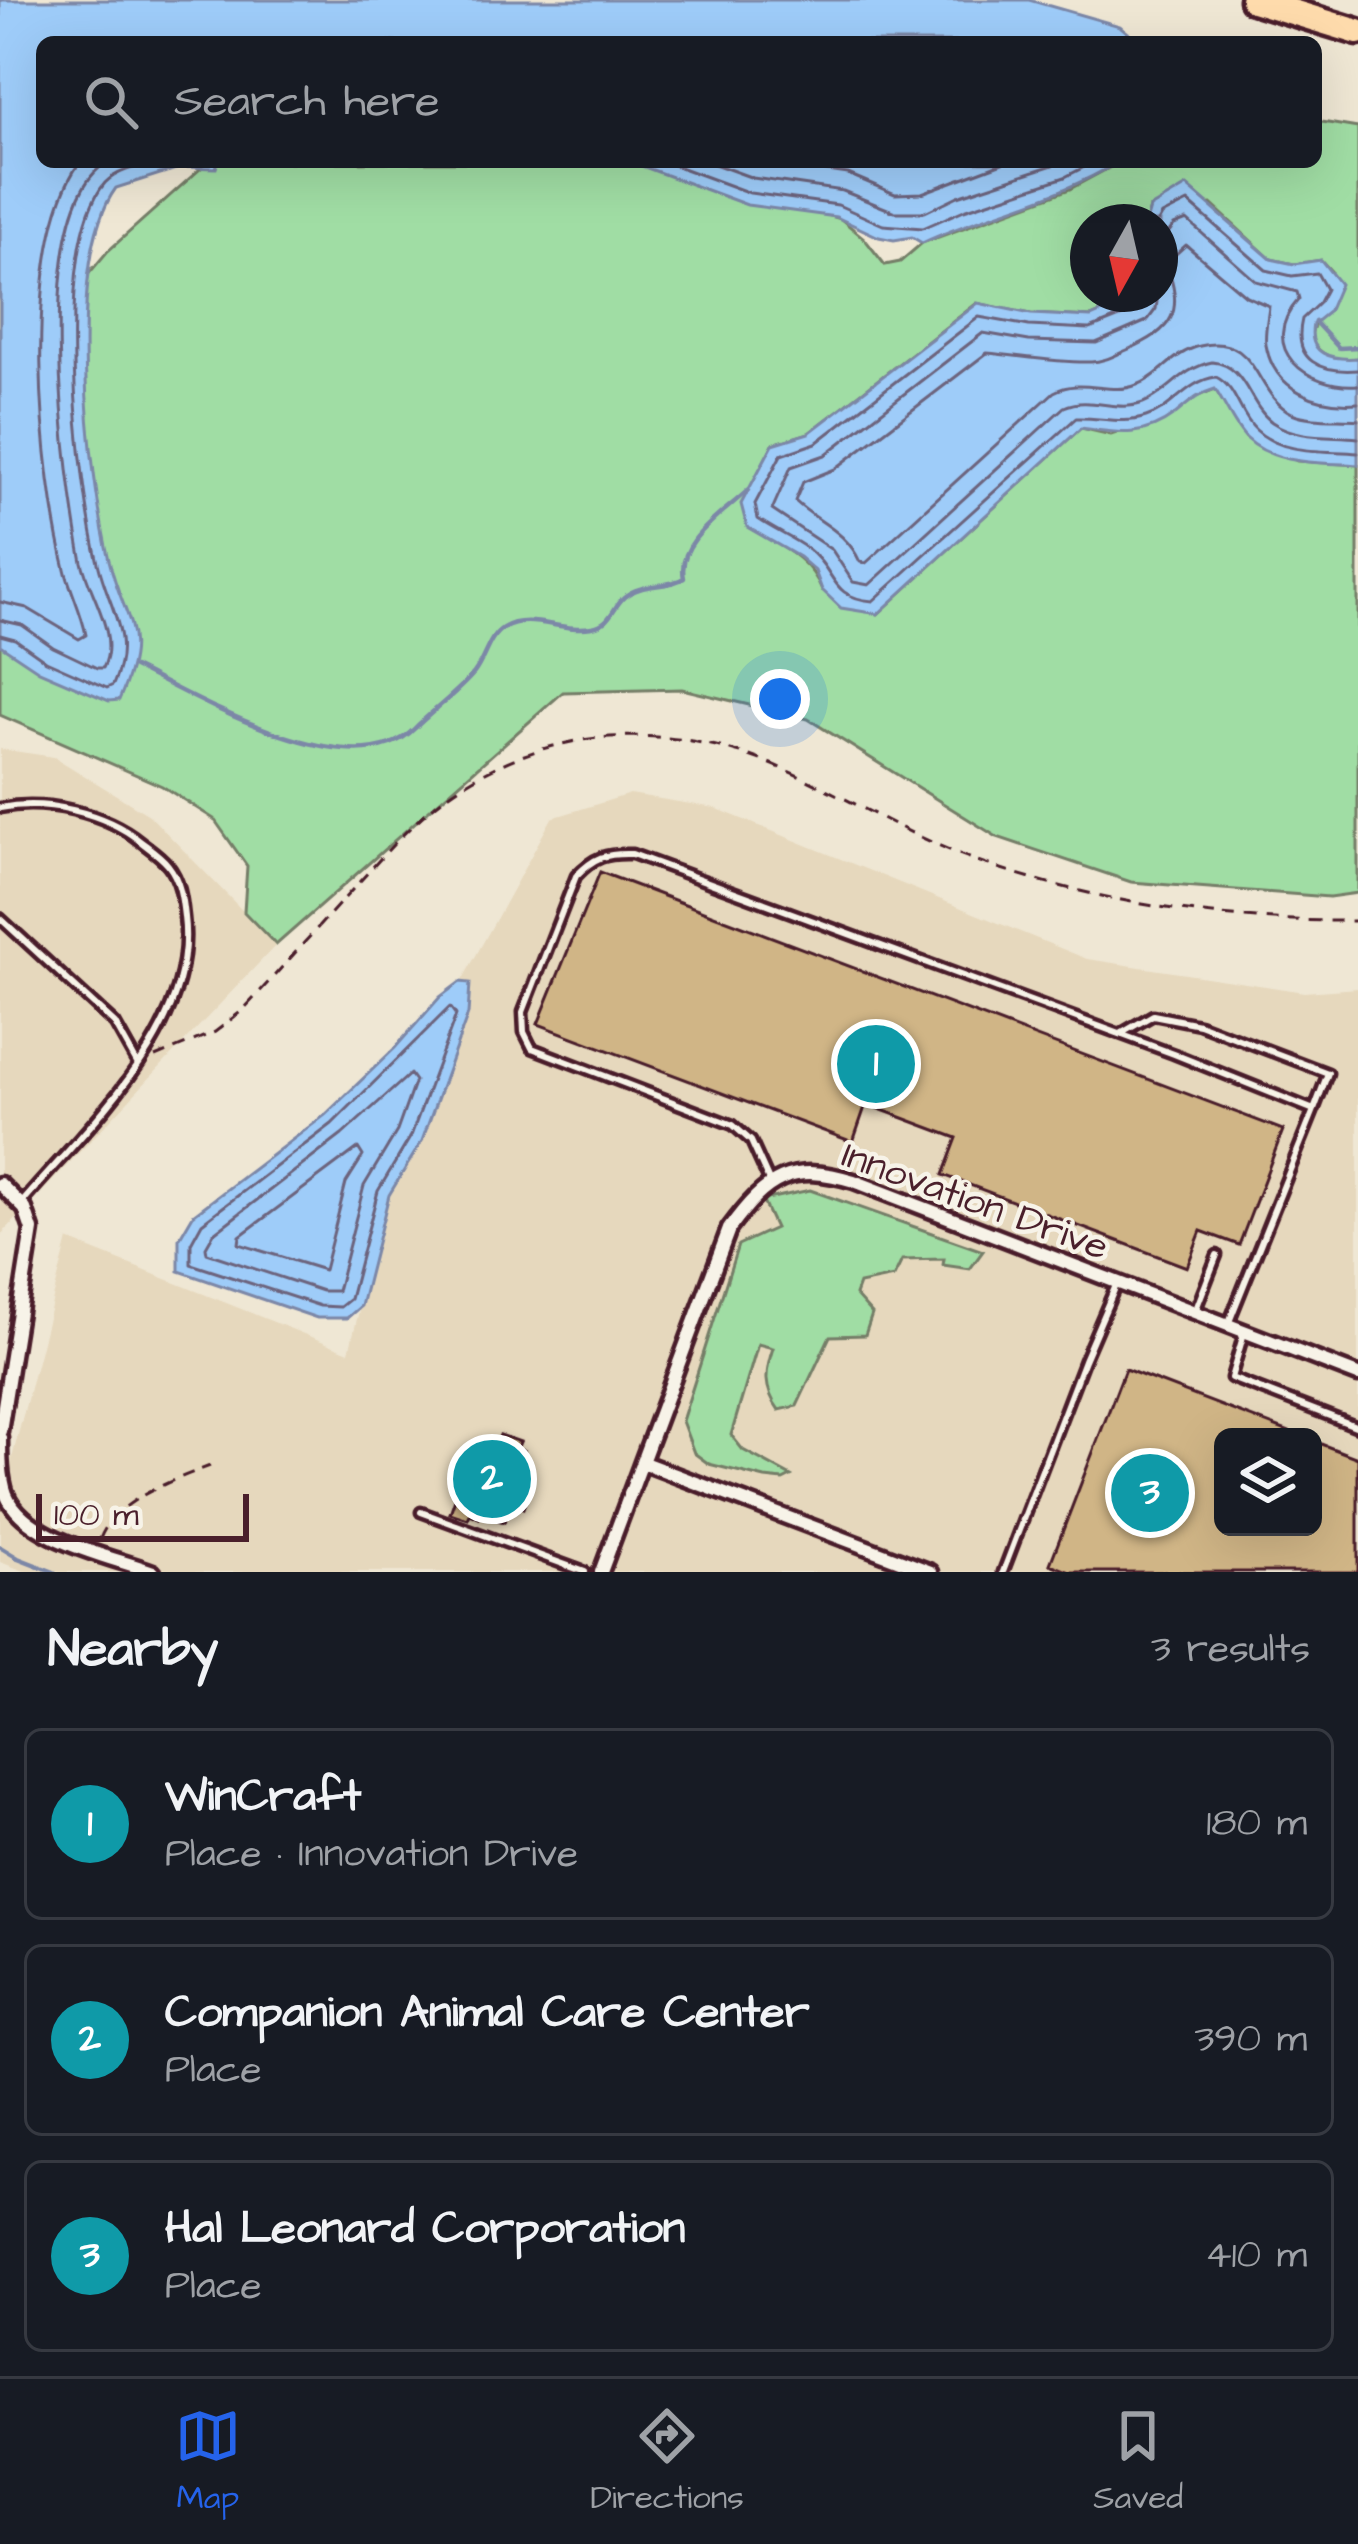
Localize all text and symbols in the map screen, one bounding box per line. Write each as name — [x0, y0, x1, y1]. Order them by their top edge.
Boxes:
search box — [36, 36, 1322, 168]
icon: search — [78, 69, 144, 135]
text: Search here — [174, 71, 440, 133]
north arrow — [1070, 204, 1178, 312]
your location — [750, 669, 810, 729]
pin: 1 — [837, 1019, 915, 1109]
street label: Innovation Drive — [834, 1129, 1116, 1275]
map controls — [1214, 1428, 1322, 1536]
button: layers — [1214, 1428, 1322, 1536]
pin: 2 — [453, 1434, 531, 1524]
pin: 3 — [1111, 1448, 1189, 1538]
scale bar — [36, 1488, 249, 1541]
text: 100 m — [54, 1492, 139, 1538]
text: Nearby — [48, 1615, 218, 1686]
text: 3 results — [1151, 1623, 1310, 1677]
text: WinCraft — [165, 1766, 361, 1828]
text: 1 — [88, 1797, 93, 1851]
text: 180 m — [1206, 1797, 1307, 1851]
text: Place · Innovation Drive — [165, 1828, 578, 1882]
text: Companion Animal Care Center — [165, 1982, 809, 2044]
text: 2 — [79, 2013, 101, 2067]
text: 390 m — [1194, 2013, 1307, 2067]
text: Place — [165, 2044, 262, 2098]
text: Hal Leonard Corporation — [165, 2198, 685, 2260]
text: 3 — [80, 2229, 100, 2283]
text: 410 m — [1205, 2229, 1307, 2283]
text: Place — [165, 2260, 262, 2314]
tab: Map — [175, 2403, 241, 2521]
tab: Directions — [590, 2403, 744, 2521]
tab: Saved — [1093, 2403, 1183, 2521]

